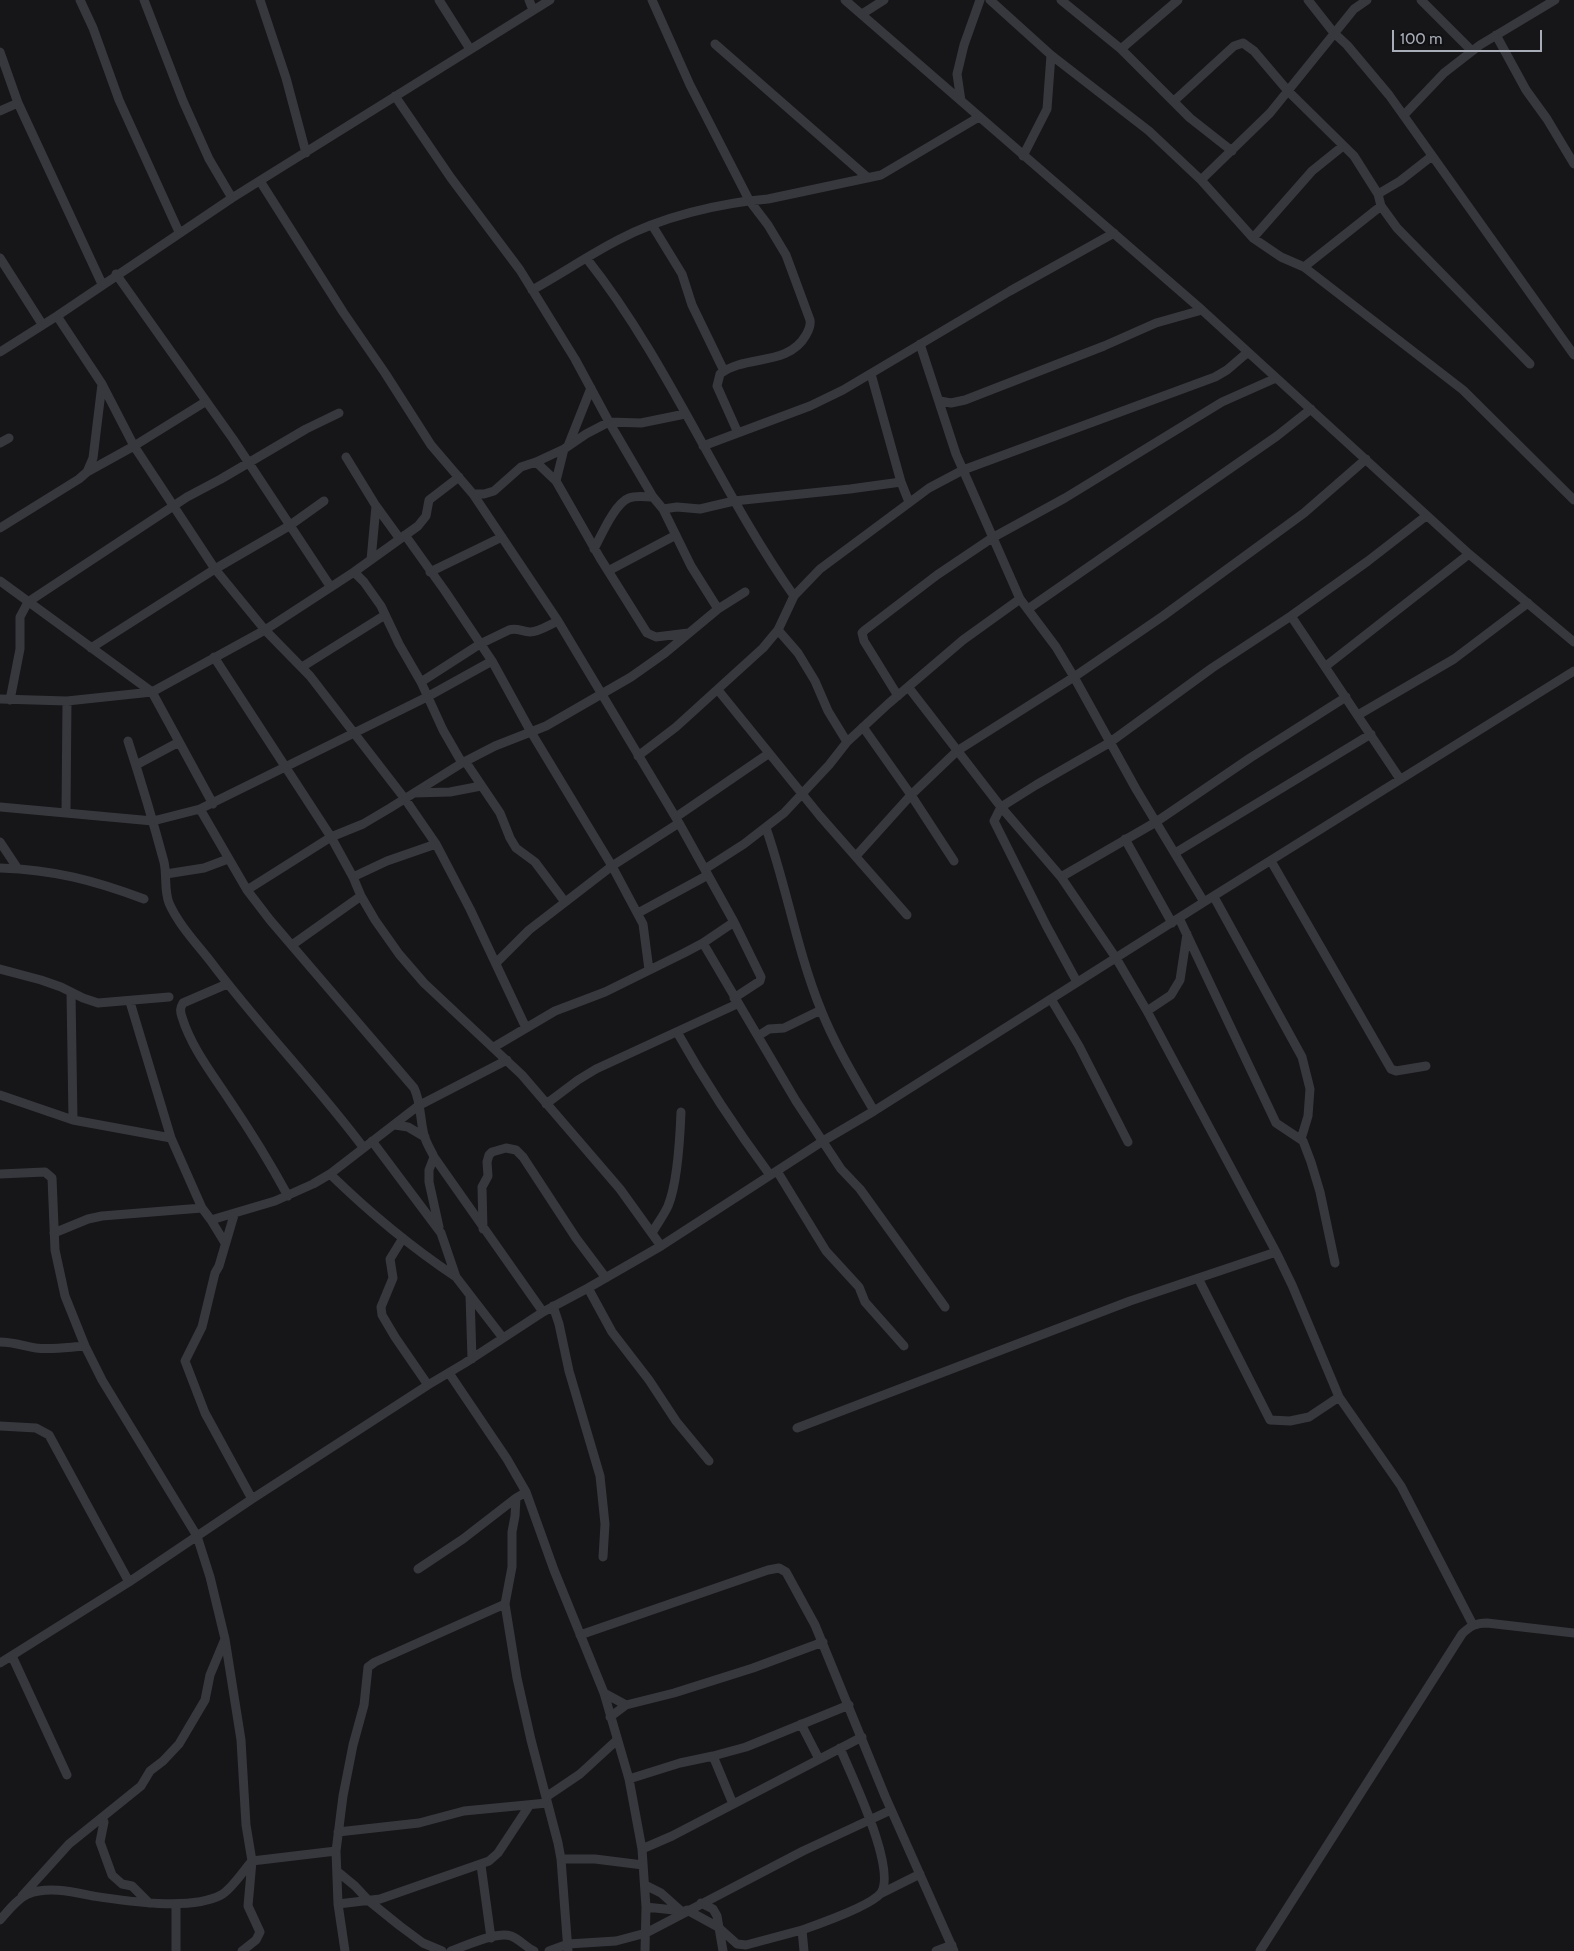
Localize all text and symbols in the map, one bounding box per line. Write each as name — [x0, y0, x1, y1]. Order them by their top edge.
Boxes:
scale bar — [1394, 20, 1544, 52]
text: 100 m — [1400, 30, 1442, 48]

